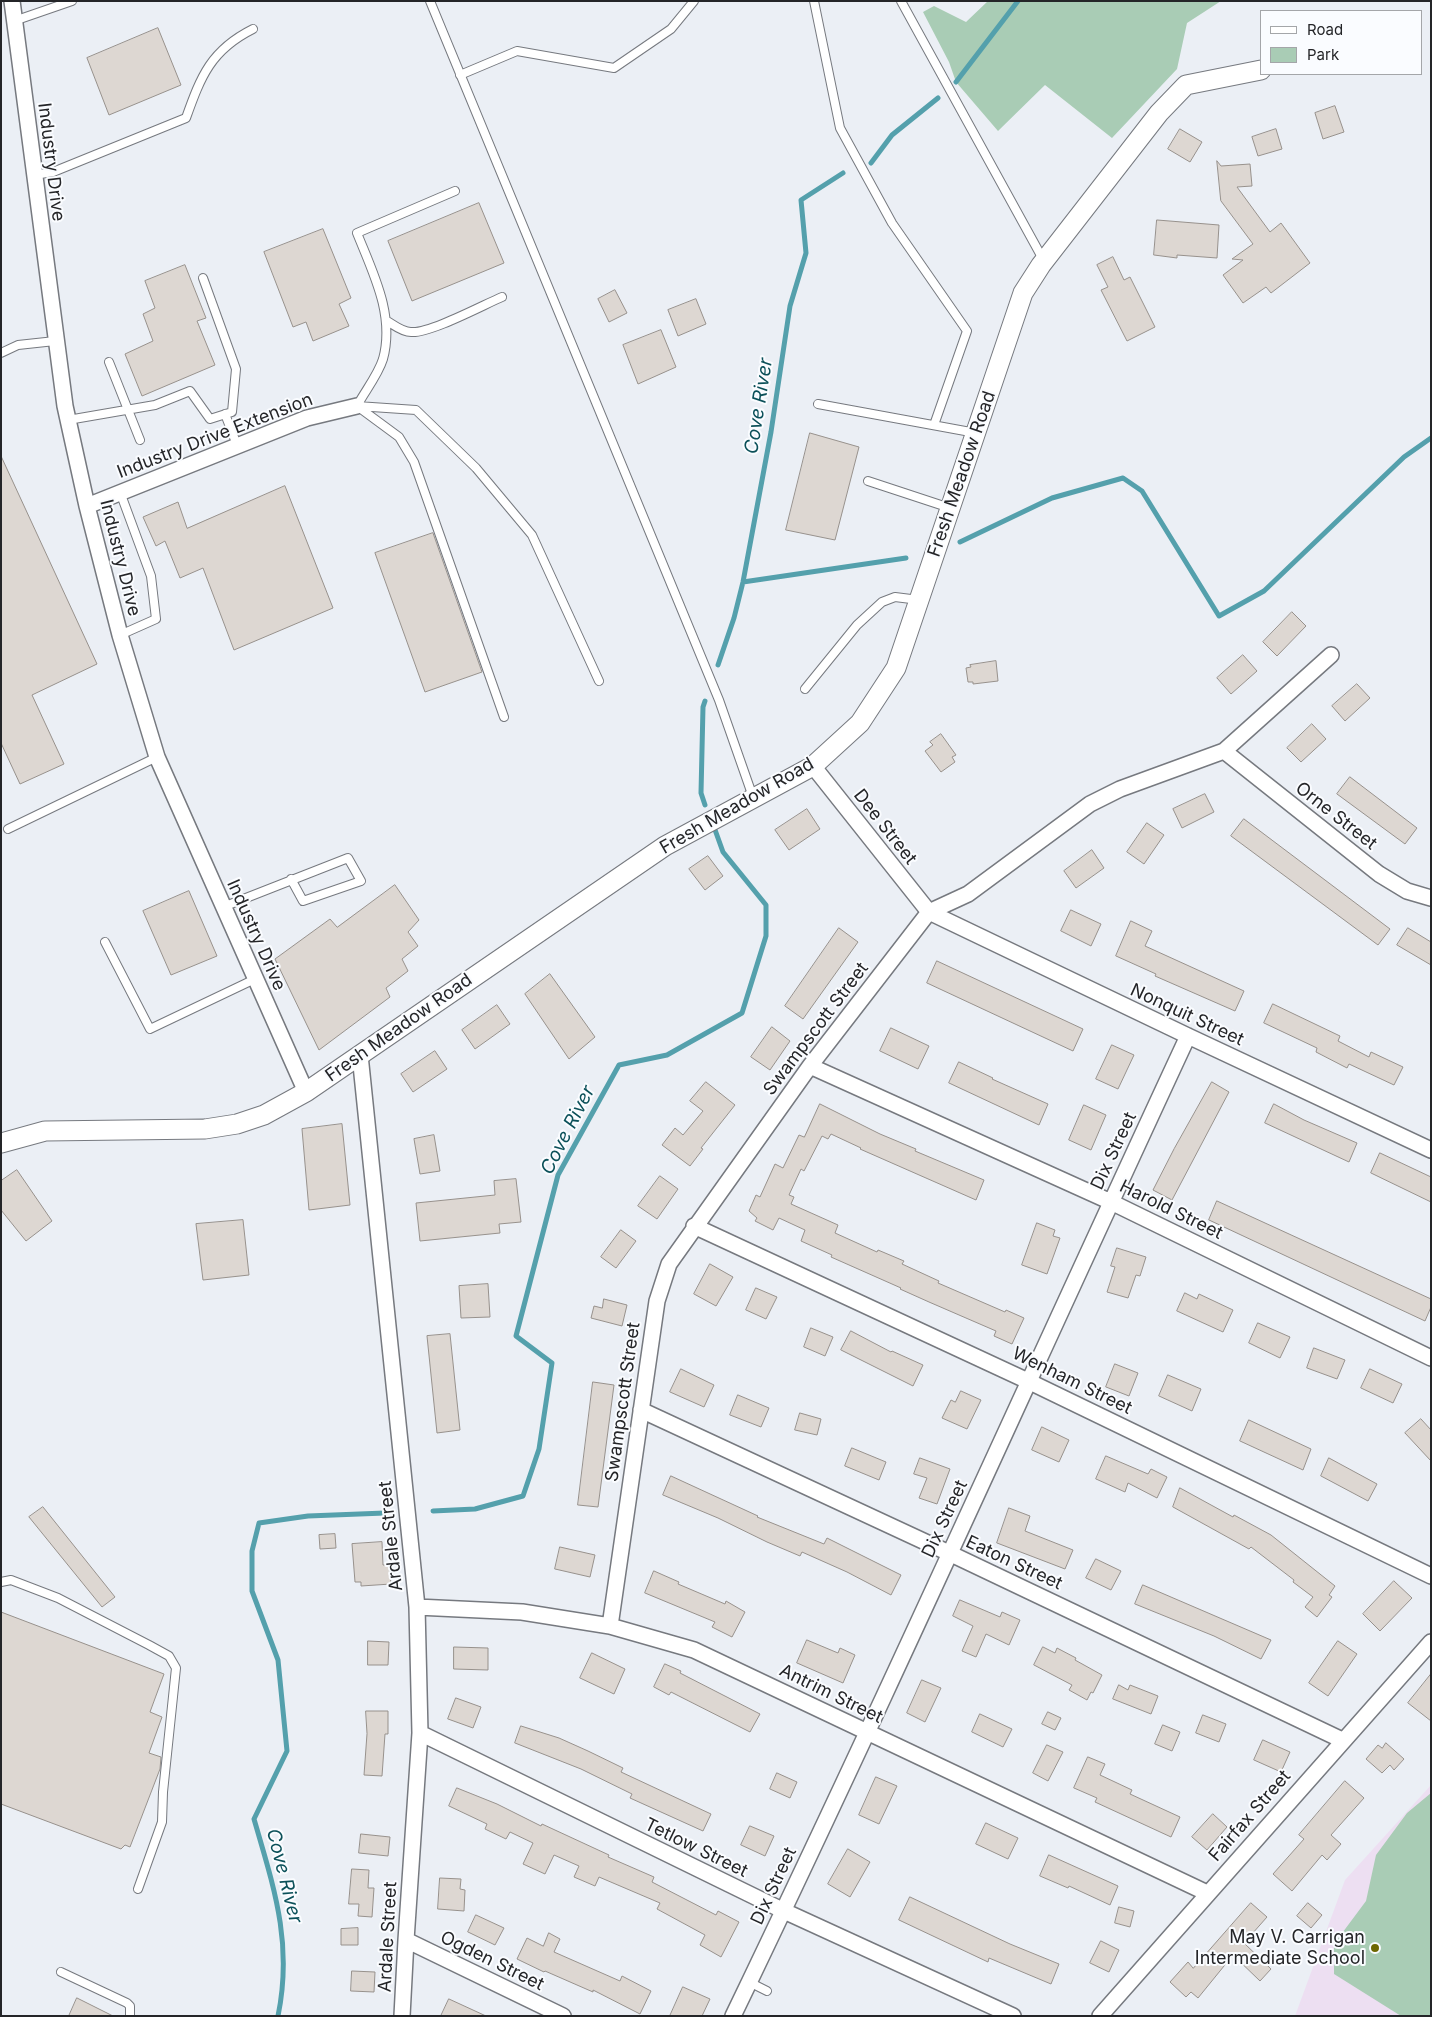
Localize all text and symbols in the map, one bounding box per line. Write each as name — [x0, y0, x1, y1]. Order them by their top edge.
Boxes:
legend — [1260, 10, 1422, 75]
text: Road — [1307, 20, 1343, 39]
text: Park — [1307, 45, 1339, 64]
street label: Industry Drive — [33, 101, 69, 223]
water label: Cove River — [740, 356, 778, 456]
street label: Fresh Meadow Road — [923, 388, 1001, 560]
street label: Industry Drive Extension — [114, 389, 316, 483]
street label: Industry Drive — [95, 497, 145, 619]
street label: Fresh Meadow Road — [656, 753, 818, 859]
street label: Orne Street — [1291, 777, 1381, 855]
street label: Dee Street — [849, 785, 921, 869]
street label: Industry Drive — [222, 876, 290, 994]
street label: Swampscott Street — [759, 958, 873, 1100]
street label: Fresh Meadow Road — [322, 969, 476, 1087]
street label: Nonquit Street — [1127, 979, 1247, 1051]
water label: Cove River — [536, 1082, 600, 1178]
street label: Dix Street — [1087, 1109, 1141, 1193]
street label: Harold Street — [1116, 1176, 1226, 1244]
street label: Swampscott Street — [601, 1321, 645, 1483]
street label: Wenham Street — [1009, 1343, 1135, 1419]
street label: Dix Street — [918, 1477, 972, 1561]
street label: Ardale Street — [374, 1480, 408, 1592]
street label: Eaton Street — [962, 1531, 1066, 1595]
street label: Antrim Street — [776, 1660, 886, 1728]
street label: Fairfax Street — [1204, 1766, 1296, 1866]
street label: Tetlow Street — [641, 1814, 751, 1882]
water label: Cove River — [261, 1826, 307, 1926]
street label: Dix Street — [747, 1844, 801, 1928]
street label: Ardale Street — [374, 1881, 402, 1993]
street label: Ogden Street — [437, 1927, 547, 1995]
place label: May V. Carrigan Intermediate School — [1195, 1927, 1365, 1970]
marker: May V. Carrigan Intermediate School — [1369, 1942, 1381, 1954]

